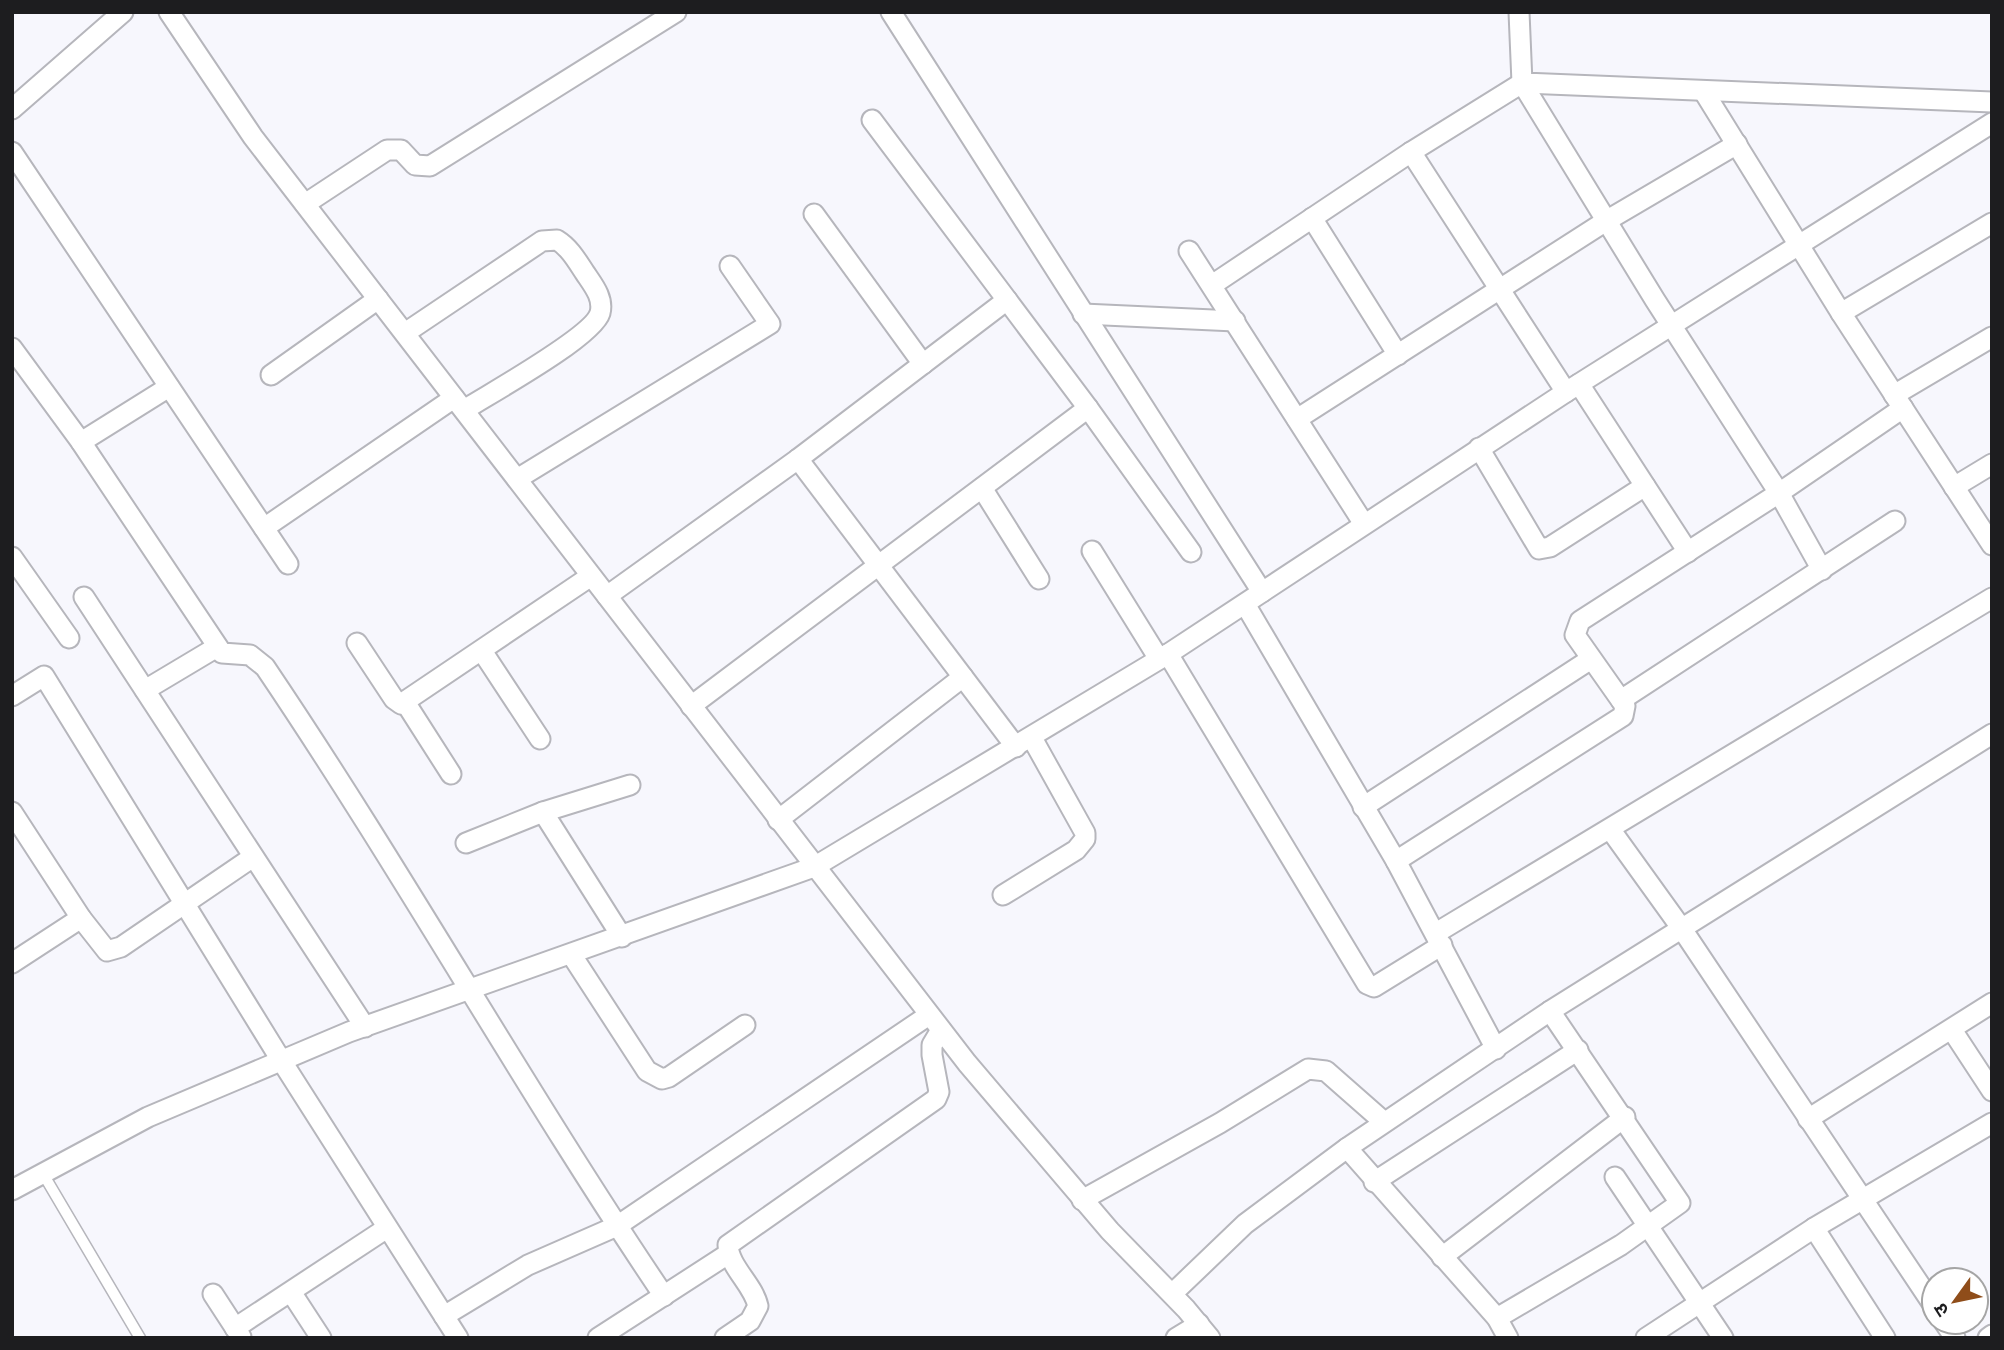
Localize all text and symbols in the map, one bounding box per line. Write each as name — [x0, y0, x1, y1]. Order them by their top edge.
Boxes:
north arrow — [1920, 1266, 1990, 1336]
text: उ — [1928, 1298, 1954, 1321]

